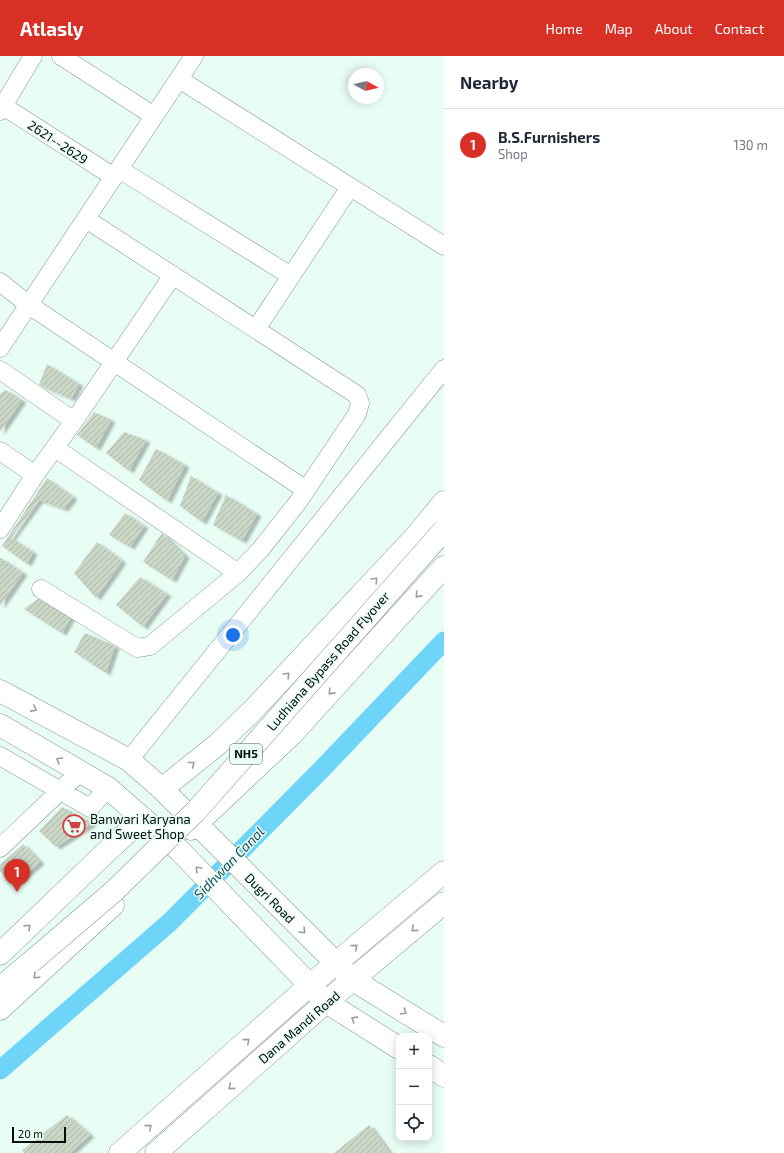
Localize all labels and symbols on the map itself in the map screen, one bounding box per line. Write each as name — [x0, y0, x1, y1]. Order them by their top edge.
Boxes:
north arrow — [348, 68, 384, 104]
street label: 2621--2629 — [25, 117, 91, 167]
one-way arrow — [370, 577, 377, 584]
street label: Ludhiana Bypass Road Flyover — [263, 588, 393, 734]
one-way arrow — [415, 591, 422, 598]
your location — [223, 625, 243, 645]
one-way arrow — [282, 672, 290, 680]
one-way arrow — [328, 687, 335, 695]
one-way arrow — [30, 705, 37, 712]
road number: NH5 — [230, 744, 262, 764]
one-way arrow — [56, 757, 63, 764]
one-way arrow — [188, 762, 195, 769]
place label: Banwari Karyana and Sweet Shop — [90, 811, 191, 842]
supermarket icon: Banwari Karyana and Sweet Shop — [61, 813, 87, 839]
water label: Sidhwan Canal — [190, 823, 268, 903]
pin: 1 — [4, 859, 30, 892]
one-way arrow — [195, 866, 203, 874]
street label: Dugri Road — [242, 870, 298, 926]
one-way arrow — [412, 924, 419, 931]
one-way arrow — [23, 925, 31, 932]
one-way arrow — [298, 927, 306, 934]
one-way arrow — [351, 944, 358, 951]
one-way arrow — [33, 971, 41, 979]
street label: Dana Mandi Road — [255, 987, 343, 1067]
one-way arrow — [400, 1007, 407, 1015]
one-way arrow — [351, 1017, 358, 1024]
one-way arrow — [242, 1039, 249, 1046]
one-way arrow — [228, 1082, 236, 1089]
scale bar — [12, 1125, 66, 1144]
one-way arrow — [144, 1125, 152, 1132]

